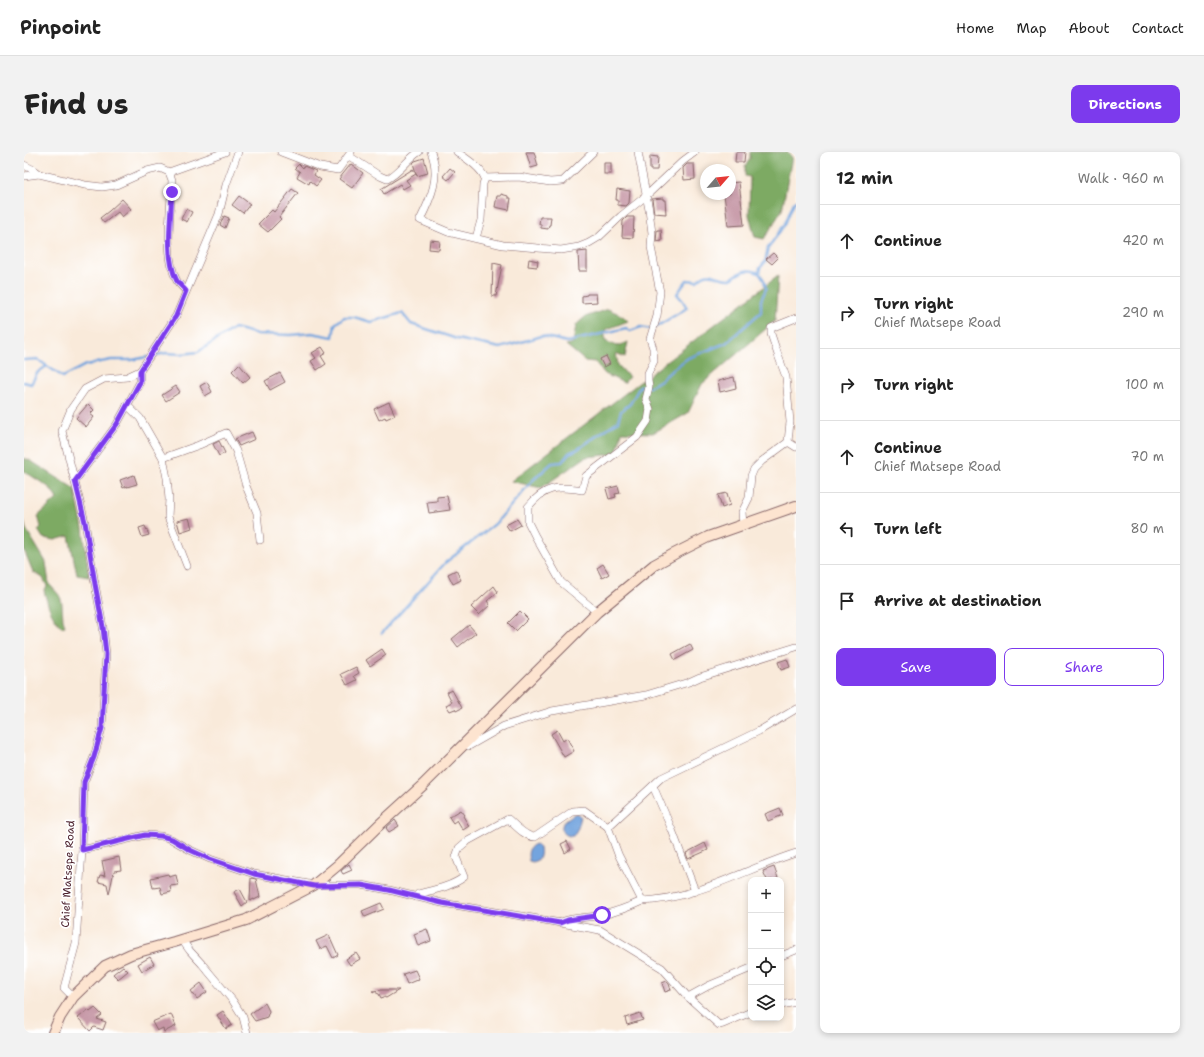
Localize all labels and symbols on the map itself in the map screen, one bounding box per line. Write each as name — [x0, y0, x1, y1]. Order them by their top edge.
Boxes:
north arrow — [700, 164, 736, 200]
route end — [163, 183, 181, 201]
street label: Chief Matsepe Road — [58, 820, 78, 928]
route start — [593, 906, 611, 924]

